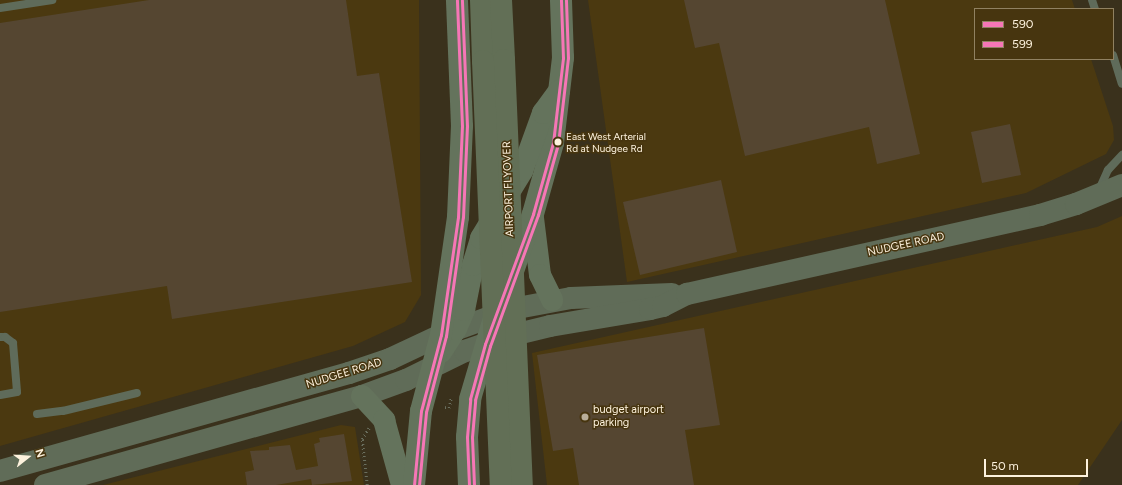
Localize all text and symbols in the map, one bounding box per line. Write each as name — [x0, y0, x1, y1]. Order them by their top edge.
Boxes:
legend — [974, 8, 1114, 60]
text: 590 — [1012, 17, 1033, 31]
text: 599 — [1012, 37, 1032, 51]
place label: East West Arterial Rd at Nudgee Rd — [566, 130, 646, 154]
marker: East West Arterial Rd at Nudgee Rd — [553, 137, 563, 147]
street label: AIRPORT FLYOVER — [501, 141, 517, 237]
street label: NUDGEE ROAD — [866, 230, 946, 260]
street label: NUDGEE ROAD — [305, 356, 383, 392]
place label: budget airport parking — [593, 404, 664, 430]
marker: budget airport parking — [580, 412, 590, 422]
north arrow — [8, 437, 48, 477]
text: N — [32, 447, 47, 459]
scale bar — [986, 451, 1090, 477]
text: 50 m — [991, 459, 1019, 473]

